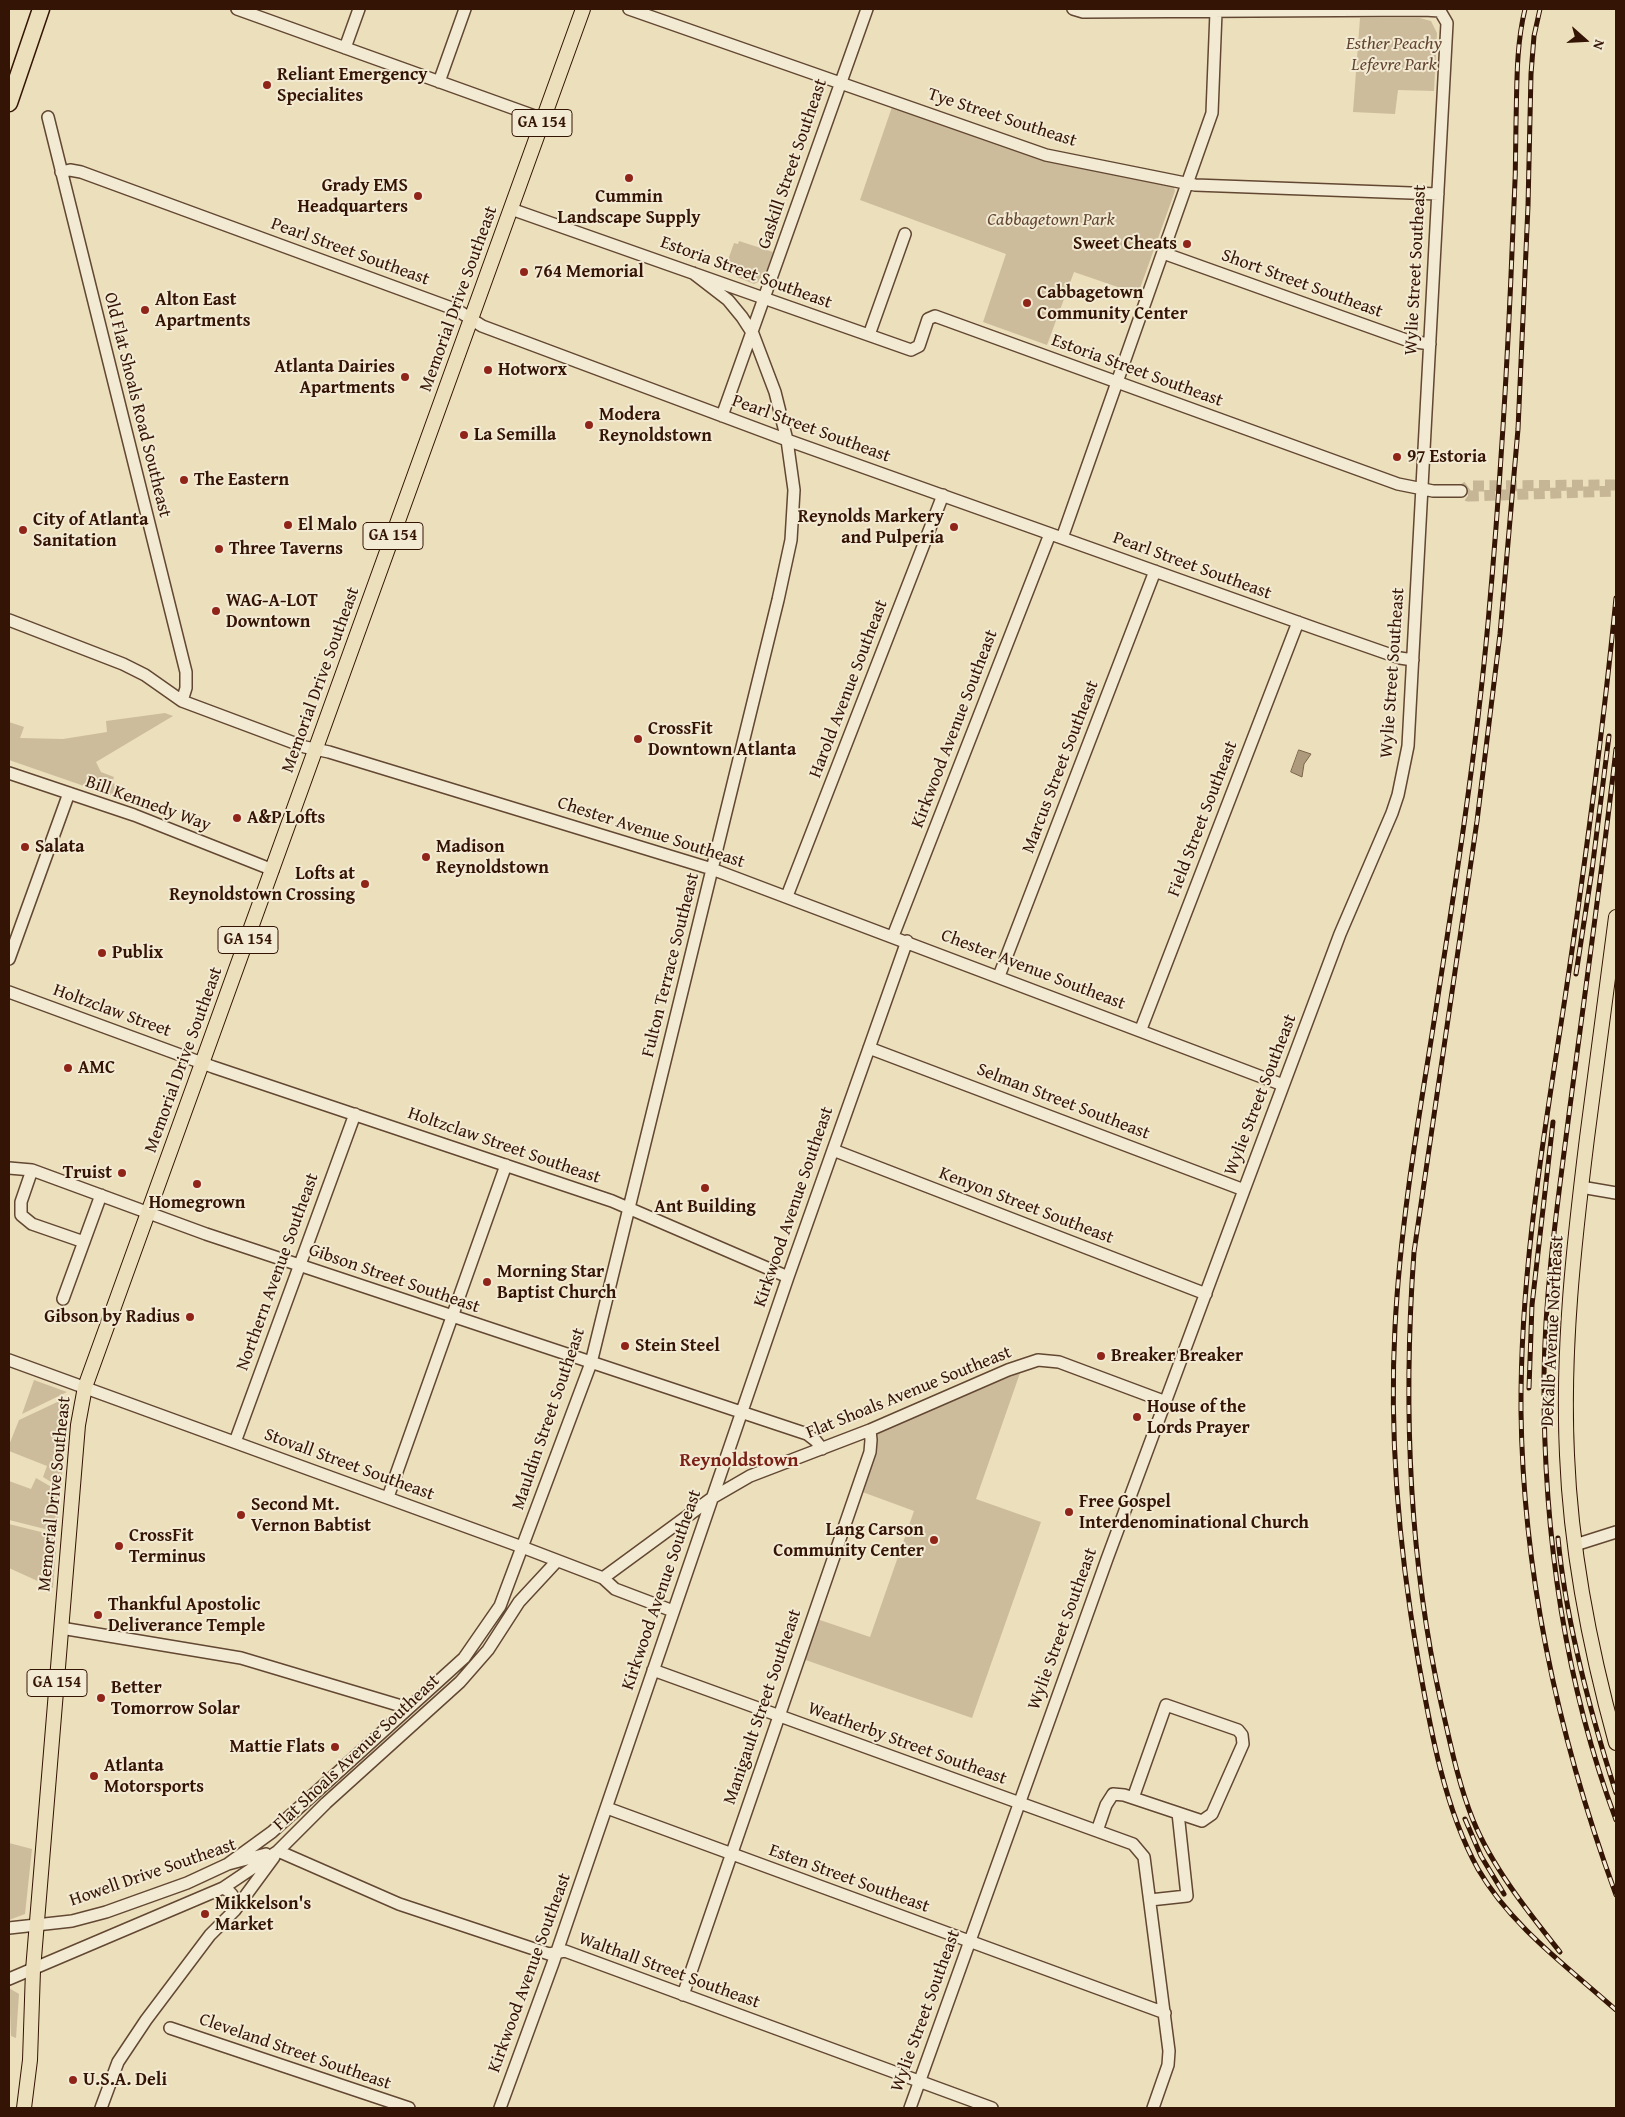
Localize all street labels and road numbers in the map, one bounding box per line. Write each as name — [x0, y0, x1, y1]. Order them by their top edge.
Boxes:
street label: Gaskill Street Southeast — [754, 76, 832, 252]
street label: Tye Street Southeast — [925, 84, 1079, 152]
road number: GA 154 — [512, 110, 572, 136]
street label: Wylie Street Southeast — [1401, 184, 1431, 356]
street label: Memorial Drive Southeast — [415, 203, 503, 395]
street label: Pearl Street Southeast — [268, 213, 432, 291]
street label: Estoria Street Southeast — [657, 232, 835, 314]
street label: Short Street Southeast — [1218, 245, 1386, 323]
street label: Old Flat Shoals Road Southeast — [99, 290, 175, 520]
street label: Estoria Street Southeast — [1048, 330, 1226, 412]
street label: Pearl Street Southeast — [729, 390, 893, 468]
road number: GA 154 — [363, 522, 423, 550]
street label: Pearl Street Southeast — [1110, 527, 1274, 605]
street label: Memorial Drive Southeast — [277, 584, 365, 776]
street label: Wylie Street Southeast — [1376, 587, 1410, 759]
street label: Harold Avenue Southeast — [805, 597, 893, 781]
street label: Kirkwood Avenue Southeast — [907, 627, 1003, 831]
street label: Marcus Street Southeast — [1018, 678, 1104, 856]
street label: Field Street Southeast — [1163, 738, 1243, 900]
street label: Bill Kennedy Way — [82, 771, 214, 837]
street label: Chester Avenue Southeast — [555, 793, 747, 873]
street label: Fulton Terrace Southeast — [638, 871, 704, 1059]
street label: Chester Avenue Southeast — [938, 925, 1128, 1015]
road number: GA 154 — [218, 926, 278, 954]
street label: Memorial Drive Southeast — [140, 964, 228, 1156]
street label: Holtzclaw Street — [50, 980, 174, 1042]
street label: Wylie Street Southeast — [1220, 1011, 1302, 1179]
street label: Selman Street Southeast — [973, 1059, 1153, 1145]
street label: Holtzclaw Street Southeast — [405, 1103, 603, 1189]
street label: Kirkwood Avenue Southeast — [750, 1104, 838, 1310]
street label: Kenyon Street Southeast — [936, 1163, 1116, 1249]
street label: Northern Avenue Southeast — [232, 1170, 324, 1374]
street label: DeKalb Avenue Northeast — [1537, 1235, 1569, 1427]
street label: Gibson Street Southeast — [306, 1240, 482, 1318]
street label: Mauldin Street Southeast — [508, 1325, 590, 1513]
street label: Flat Shoals Avenue Southeast — [803, 1342, 1015, 1444]
street label: Memorial Drive Southeast — [34, 1395, 76, 1593]
street label: Stovall Street Southeast — [261, 1424, 437, 1506]
street label: Kirkwood Avenue Southeast — [618, 1487, 706, 1693]
street label: Wylie Street Southeast — [1024, 1545, 1102, 1713]
street label: Manigault Street Southeast — [719, 1607, 807, 1807]
road number: GA 154 — [27, 1670, 87, 1696]
street label: Flat Shoals Avenue Southeast — [269, 1670, 445, 1836]
street label: Weatherby Street Southeast — [805, 1698, 1009, 1790]
street label: Howell Drive Southeast — [67, 1834, 239, 1912]
street label: Esten Street Southeast — [766, 1840, 932, 1918]
street label: Kirkwood Avenue Southeast — [484, 1870, 576, 2076]
street label: Wylie Street Southeast — [887, 1927, 965, 2095]
street label: Walthall Street Southeast — [575, 1928, 763, 2014]
street label: Cleveland Street Southeast — [196, 2009, 394, 2095]

